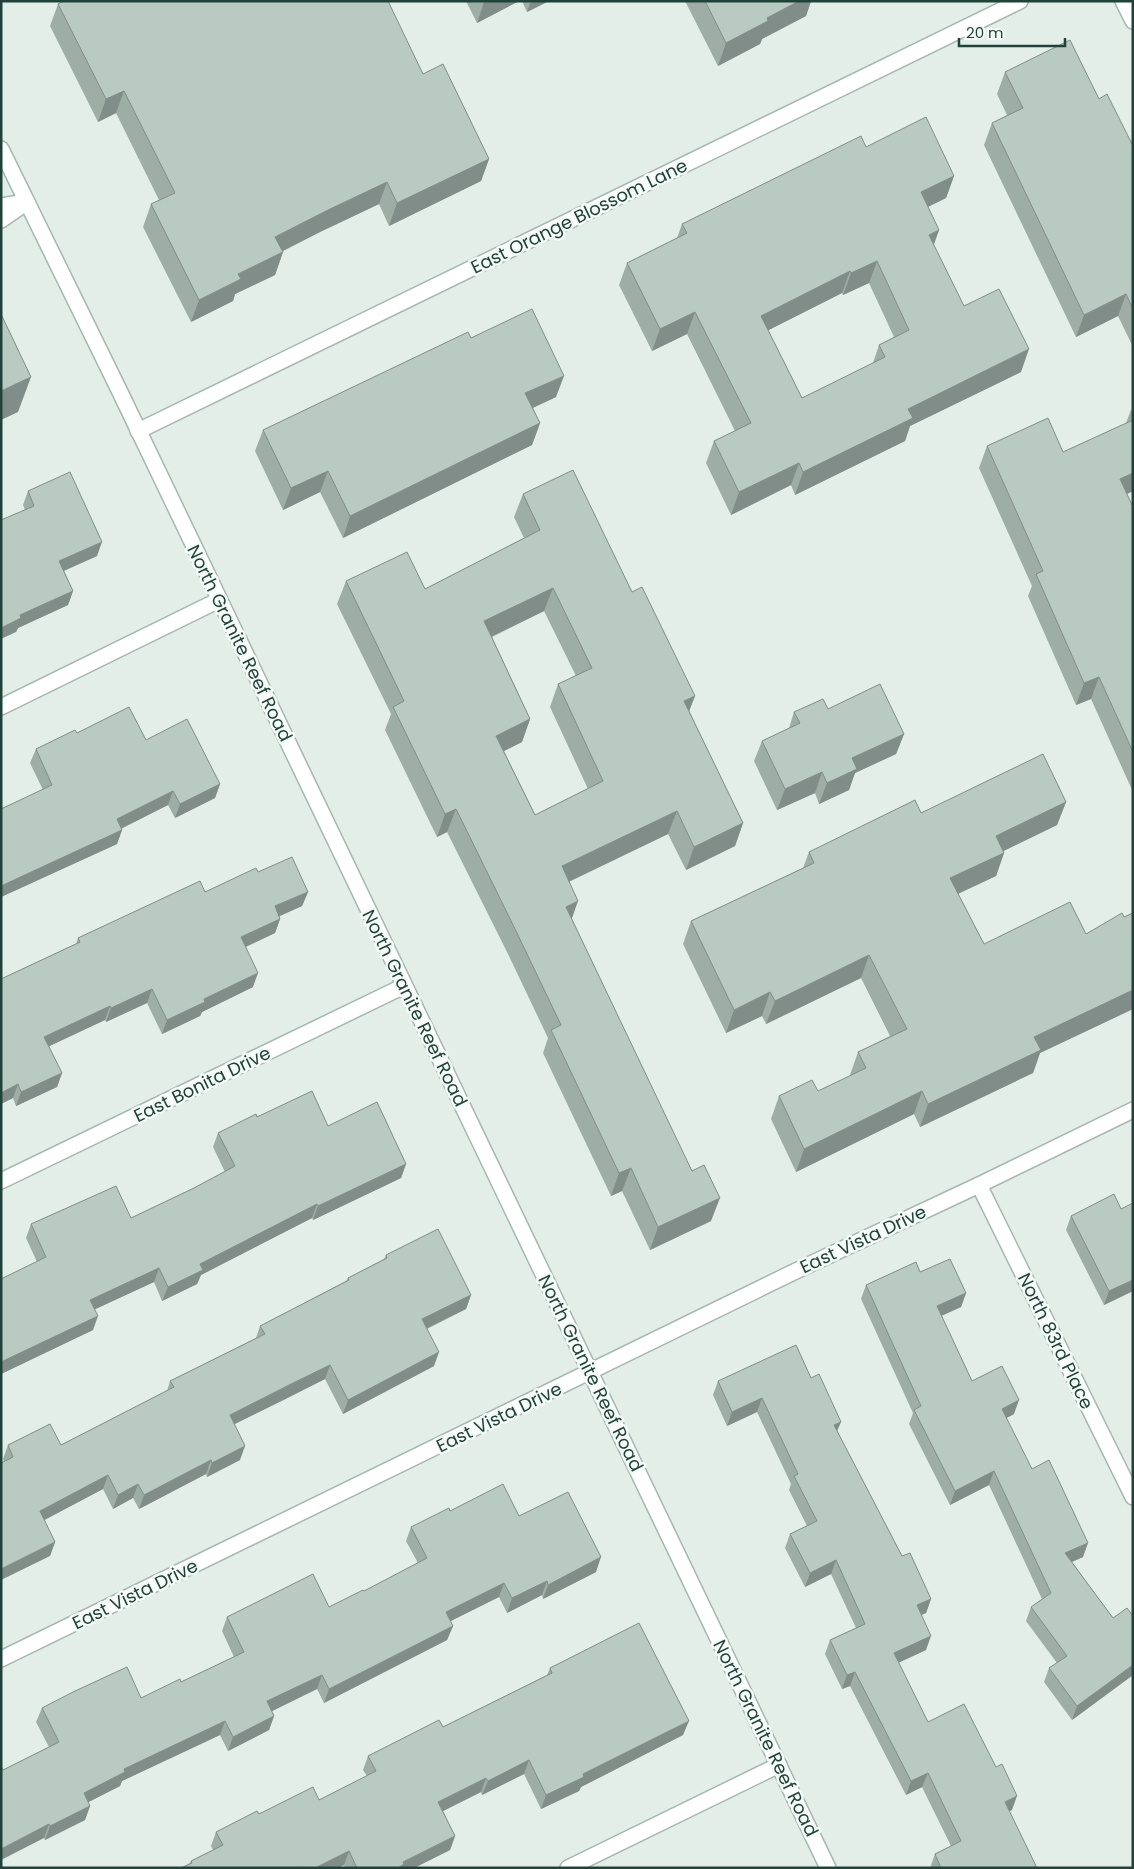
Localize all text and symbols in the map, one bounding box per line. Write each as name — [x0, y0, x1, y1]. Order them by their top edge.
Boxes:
scale bar — [959, 15, 1065, 47]
text: 20 m — [966, 22, 1004, 43]
street label: East Orange Blossom Lane — [467, 153, 691, 279]
street label: North Granite Reef Road — [181, 540, 299, 746]
street label: North Granite Reef Road — [356, 905, 474, 1111]
street label: East Bonita Drive — [129, 1040, 275, 1128]
street label: East Vista Drive — [796, 1199, 930, 1279]
street label: North 83rd Place — [1012, 1269, 1100, 1413]
street label: North Granite Reef Road — [532, 1270, 650, 1476]
street label: East Vista Drive — [432, 1376, 566, 1458]
street label: East Vista Drive — [68, 1553, 202, 1635]
street label: North Granite Reef Road — [707, 1635, 825, 1841]

